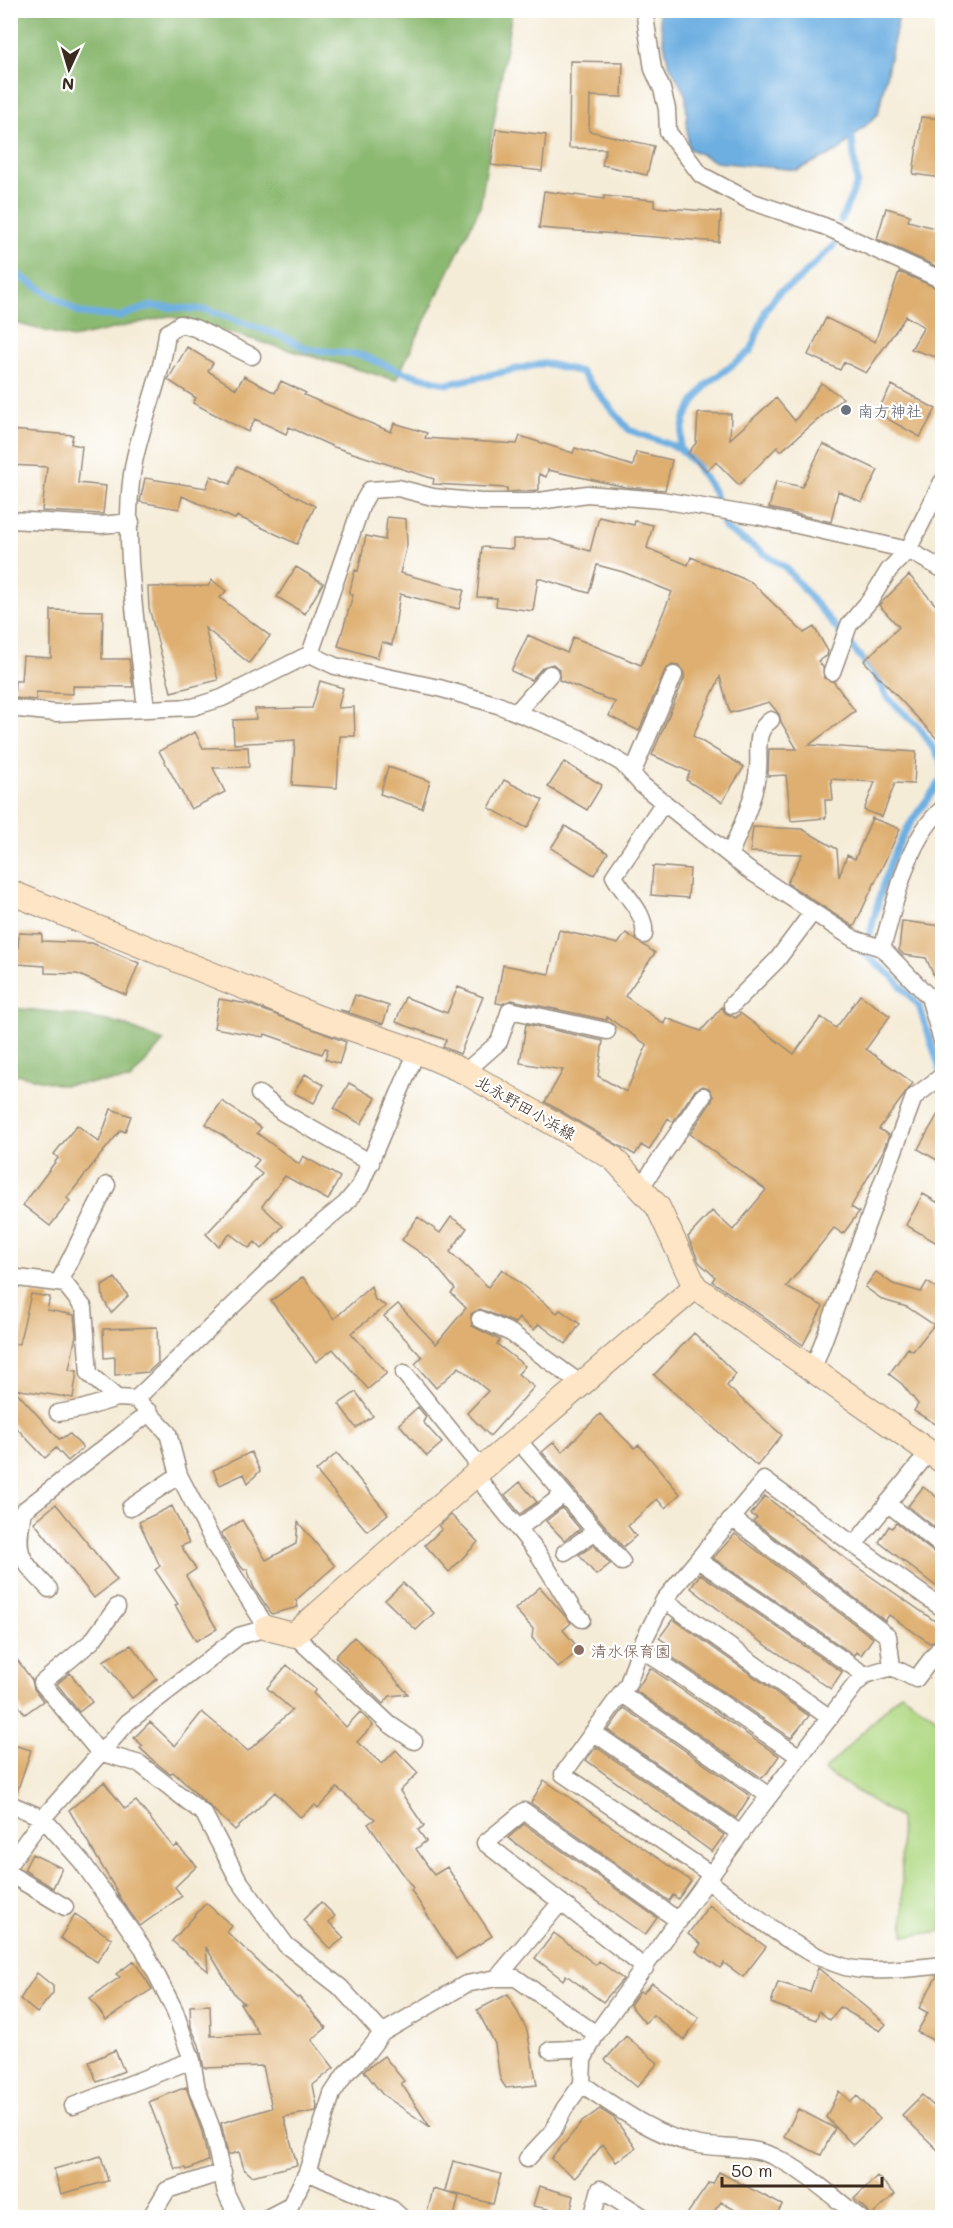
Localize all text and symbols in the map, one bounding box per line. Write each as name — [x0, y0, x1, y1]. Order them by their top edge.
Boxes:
north arrow — [39, 39, 99, 99]
text: N — [61, 74, 75, 95]
place label: 南方神社 — [858, 400, 922, 421]
marker: 南方神社 — [839, 403, 853, 417]
street label: 北永野田小浜線 — [472, 1070, 580, 1144]
place label: 清水保育園 — [591, 1640, 671, 1661]
marker: 清水保育園 — [572, 1643, 586, 1657]
scale bar — [722, 2150, 882, 2188]
text: 50 m — [731, 2158, 773, 2182]

